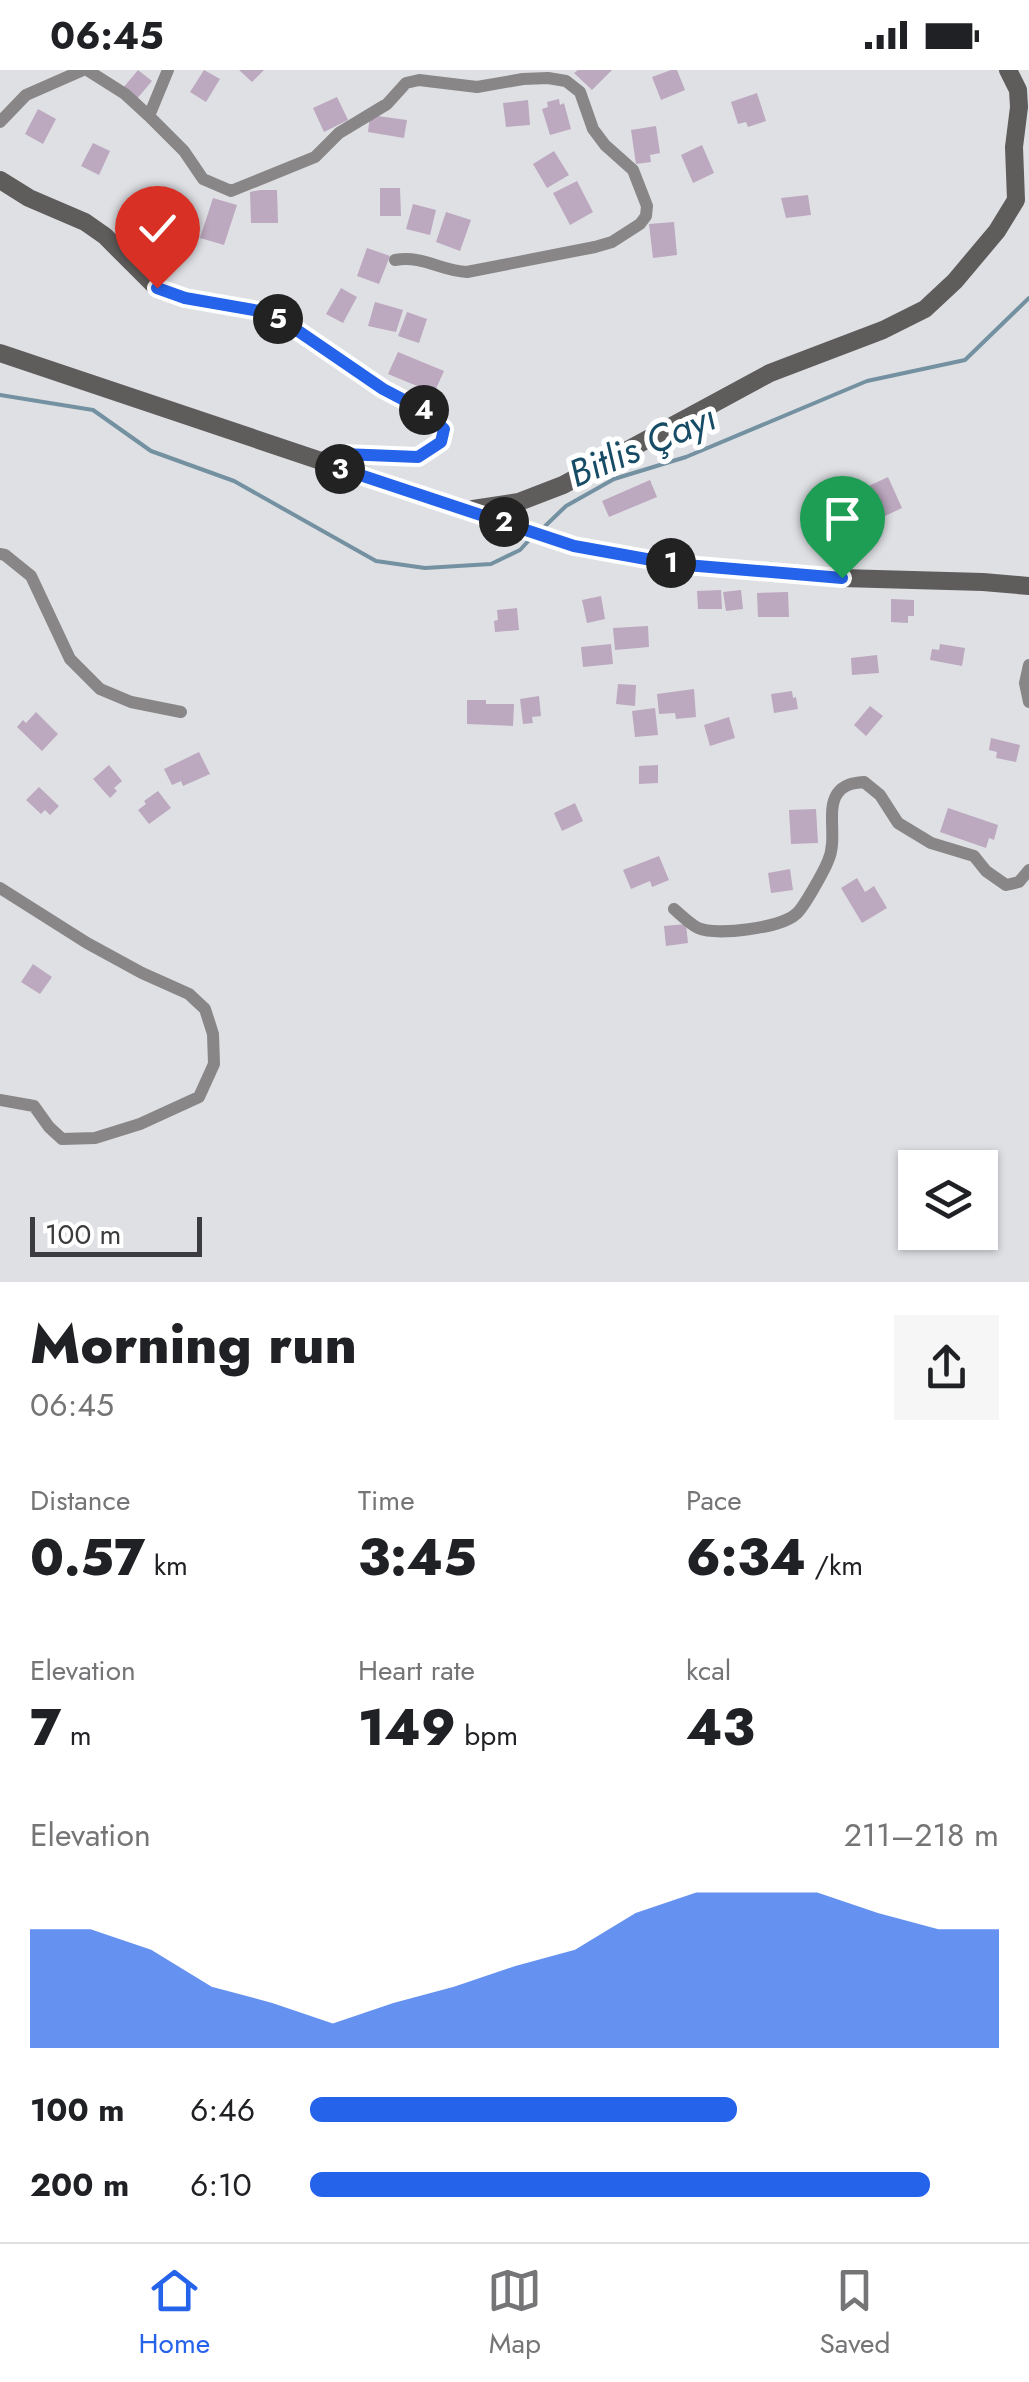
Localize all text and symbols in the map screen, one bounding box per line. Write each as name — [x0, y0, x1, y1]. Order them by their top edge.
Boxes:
text: 06:45 — [50, 8, 164, 63]
pin — [115, 186, 200, 289]
icon: check — [130, 201, 185, 256]
pin: 5 — [253, 294, 303, 344]
text: 5 — [269, 298, 287, 339]
pin: 4 — [399, 385, 449, 435]
text: 4 — [414, 389, 434, 430]
water label: Bitlis Çayı — [560, 389, 724, 501]
pin: 3 — [315, 444, 365, 494]
text: 3 — [331, 448, 349, 489]
pin — [800, 476, 885, 579]
icon: arrive — [815, 491, 870, 546]
pin: 2 — [479, 497, 529, 547]
text: 2 — [495, 501, 513, 542]
pin: 1 — [646, 538, 696, 588]
text: 1 — [664, 542, 678, 583]
map controls — [898, 1150, 998, 1250]
button: layers — [898, 1150, 998, 1250]
scale bar — [30, 1212, 202, 1256]
text: 100 m — [45, 1214, 121, 1255]
text: Morning run — [30, 1304, 357, 1384]
button: share — [894, 1315, 999, 1420]
text: 06:45 — [30, 1382, 114, 1428]
text: Distance — [30, 1480, 130, 1521]
text: Time — [358, 1480, 415, 1521]
text: Pace — [686, 1480, 742, 1521]
text: 0.57 — [30, 1521, 145, 1594]
text: 3:45 — [358, 1521, 477, 1594]
text: 6:34 — [686, 1521, 806, 1594]
text: km — [145, 1545, 188, 1586]
text: /km — [806, 1545, 863, 1586]
text: Elevation — [30, 1650, 136, 1691]
text: Heart rate — [358, 1650, 475, 1691]
text: kcal — [686, 1650, 731, 1691]
text: 7 — [30, 1691, 61, 1764]
text: 149 — [358, 1691, 456, 1764]
text: 43 — [686, 1691, 755, 1764]
text: m — [61, 1715, 92, 1756]
text: bpm — [456, 1715, 518, 1756]
text: Elevation — [30, 1812, 151, 1858]
text: 211–218 m — [844, 1812, 999, 1858]
text: 100 m — [30, 2087, 125, 2133]
text: 6:46 — [190, 2087, 255, 2133]
text: 200 m — [30, 2162, 129, 2208]
text: 6:10 — [190, 2162, 252, 2208]
tab: Home — [139, 2263, 210, 2364]
tab: Map — [487, 2263, 542, 2364]
tab: Saved — [819, 2263, 890, 2364]

